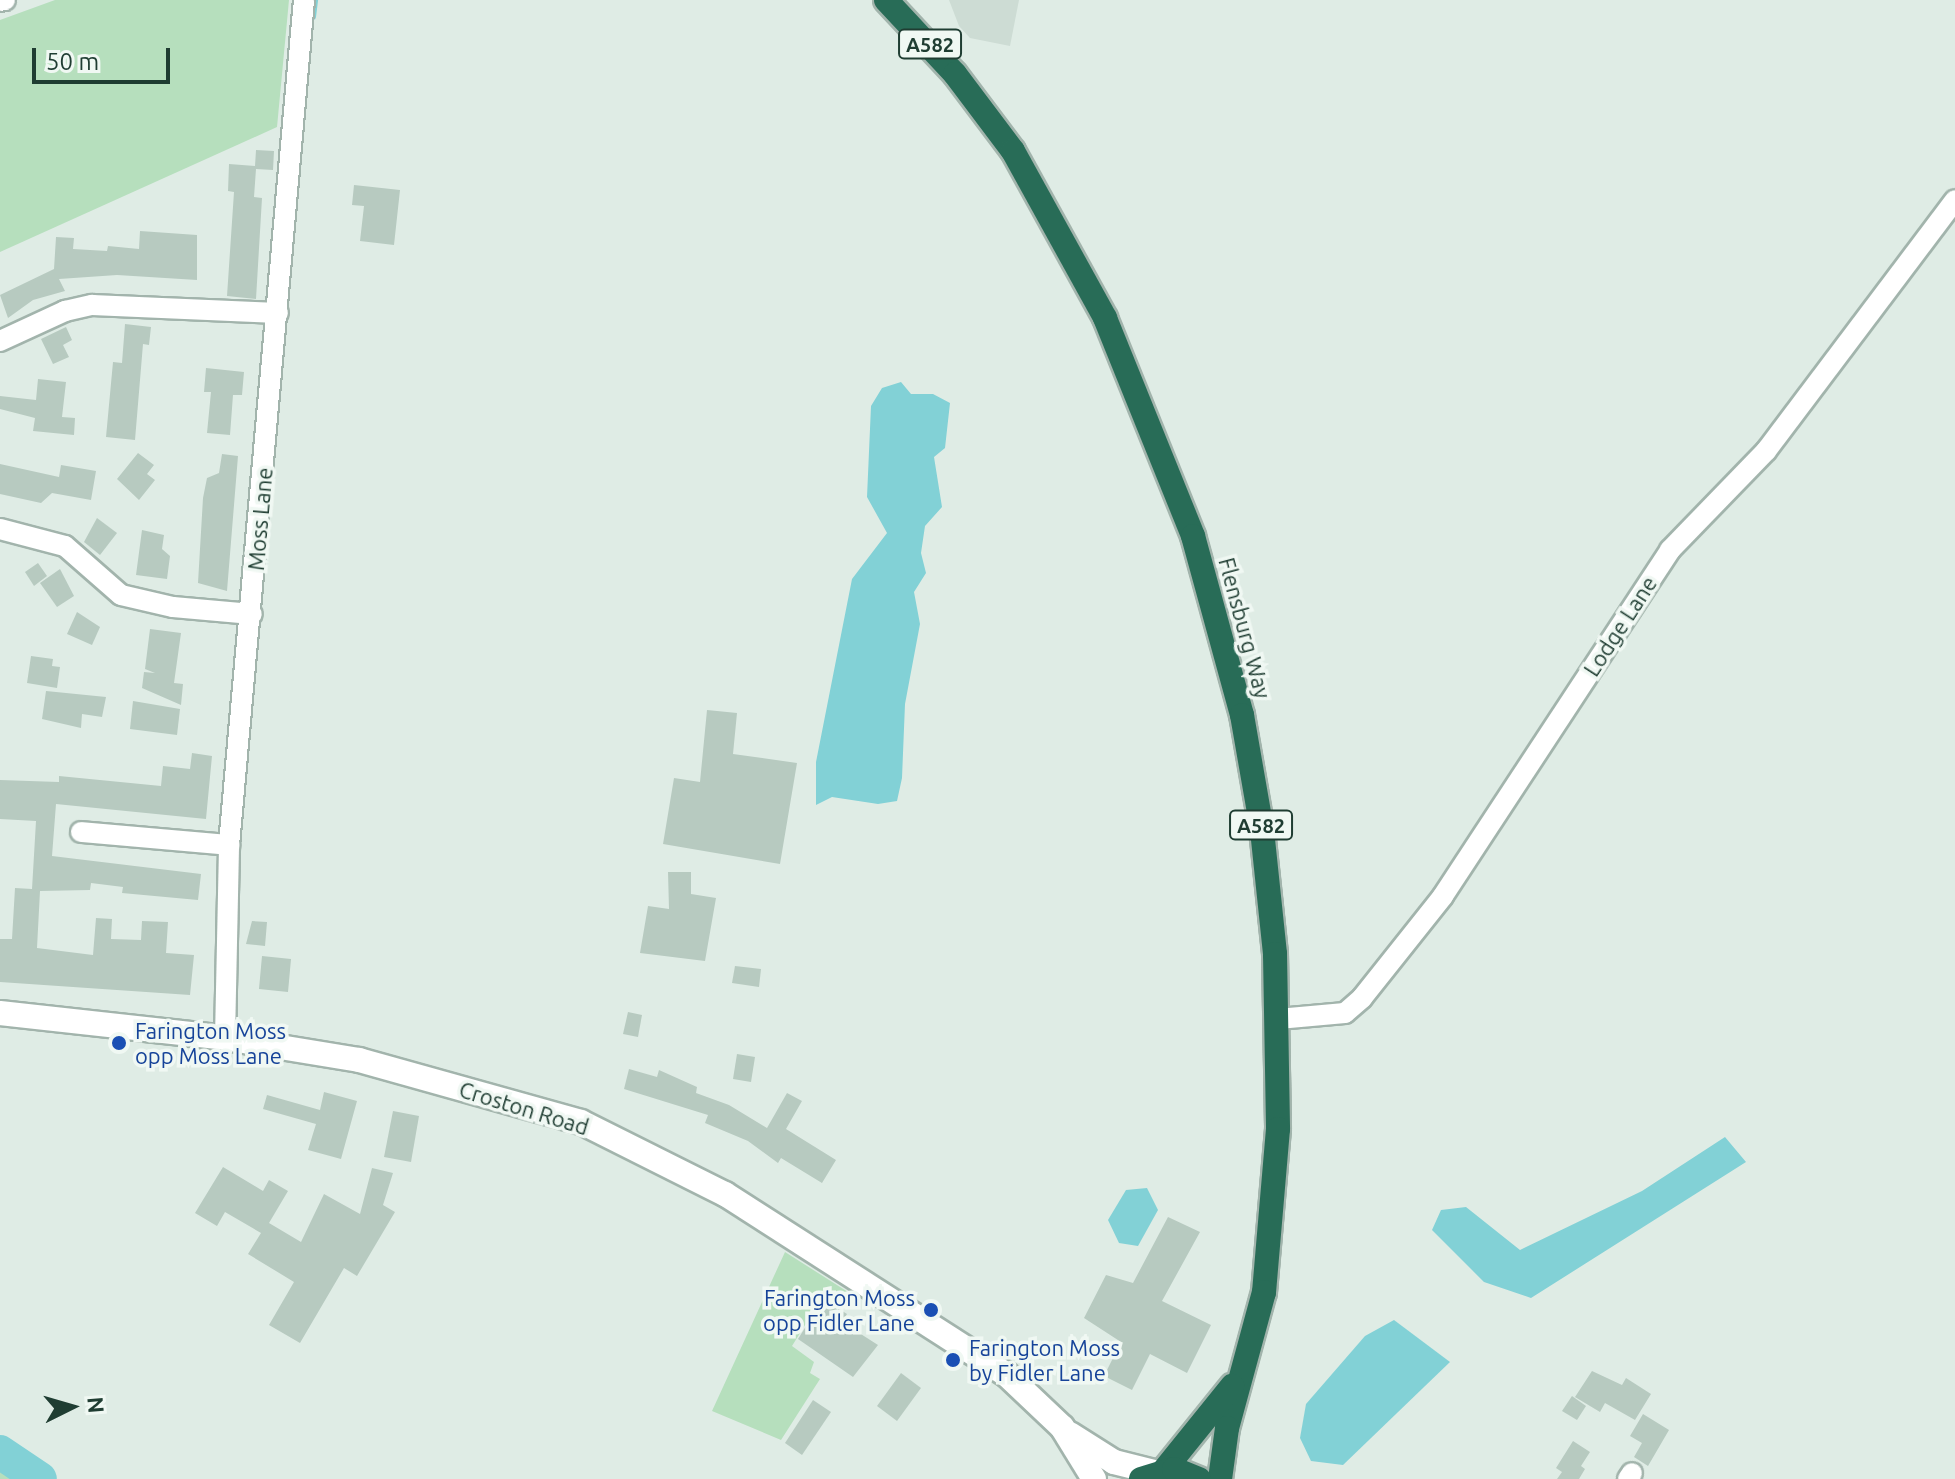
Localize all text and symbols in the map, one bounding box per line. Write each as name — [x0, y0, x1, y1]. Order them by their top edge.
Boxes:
road number: A582 — [898, 28, 962, 60]
scale bar — [36, 32, 174, 82]
text: 50 m — [46, 48, 99, 75]
street label: Moss Lane — [242, 466, 278, 572]
street label: Flensburg Way — [1214, 555, 1276, 701]
street label: Lodge Lane — [1578, 571, 1662, 681]
road number: A582 — [1229, 809, 1293, 841]
place label: Farington Moss opp Moss Lane — [135, 1017, 286, 1068]
marker: Farington Moss opp Moss Lane — [110, 1034, 128, 1052]
street label: Croston Road — [456, 1076, 592, 1140]
place label: Farington Moss opp Fidler Lane — [763, 1284, 915, 1336]
marker: Farington Moss opp Fidler Lane — [922, 1301, 940, 1319]
place label: Farington Moss by Fidler Lane — [969, 1334, 1120, 1386]
marker: Farington Moss by Fidler Lane — [944, 1351, 962, 1369]
north arrow — [32, 1367, 112, 1447]
text: N — [83, 1396, 110, 1414]

